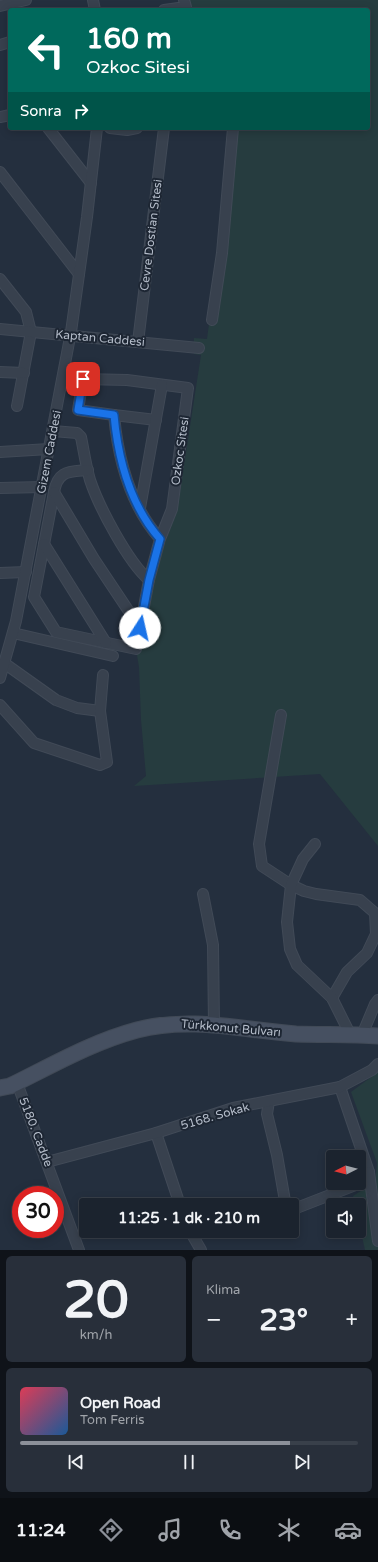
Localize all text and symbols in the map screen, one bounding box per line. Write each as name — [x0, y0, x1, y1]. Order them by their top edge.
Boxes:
text: 160 m — [86, 22, 172, 56]
icon: left — [20, 24, 72, 76]
text: Ozkoc Sitesi — [86, 56, 190, 78]
icon: right — [70, 100, 92, 122]
text: Sonra — [20, 102, 62, 120]
street label: Cevre Dostian Sitesi — [137, 178, 165, 292]
street label: Kaptan Caddesi — [55, 327, 145, 349]
pin — [66, 362, 100, 396]
icon: arrive — [72, 368, 94, 390]
street label: Gizem Caddesi — [34, 409, 64, 495]
street label: Ozkoc Sitesi — [168, 416, 192, 486]
position arrow — [119, 607, 161, 649]
street label: Türkkonut Bulvarı — [180, 1017, 282, 1039]
street label: 5180. Cadde — [16, 1095, 56, 1169]
street label: 5168. Sokak — [179, 1099, 251, 1132]
north arrow — [326, 1150, 366, 1190]
map controls — [326, 1150, 366, 1238]
speed limit sign: 30 — [12, 1186, 64, 1238]
button: sound — [326, 1198, 366, 1238]
text: 11:25 · 1 dk · 210 m — [118, 1209, 260, 1227]
text: 20 — [63, 1269, 129, 1332]
text: Klima — [206, 1282, 240, 1298]
text: 23° — [259, 1302, 308, 1339]
text: − — [206, 1307, 222, 1333]
text: + — [346, 1307, 358, 1333]
text: km/h — [80, 1327, 112, 1343]
text: Open Road — [80, 1394, 161, 1412]
text: Tom Ferris — [80, 1412, 144, 1428]
icon: previous — [65, 1451, 87, 1473]
icon: pause — [178, 1451, 200, 1473]
icon: next — [291, 1451, 313, 1473]
icon: directions — [97, 1516, 125, 1544]
icon: music — [156, 1516, 184, 1544]
icon: phone — [216, 1516, 244, 1544]
icon: climate — [275, 1516, 303, 1544]
icon: car — [334, 1516, 362, 1544]
text: 11:24 — [16, 1519, 66, 1541]

